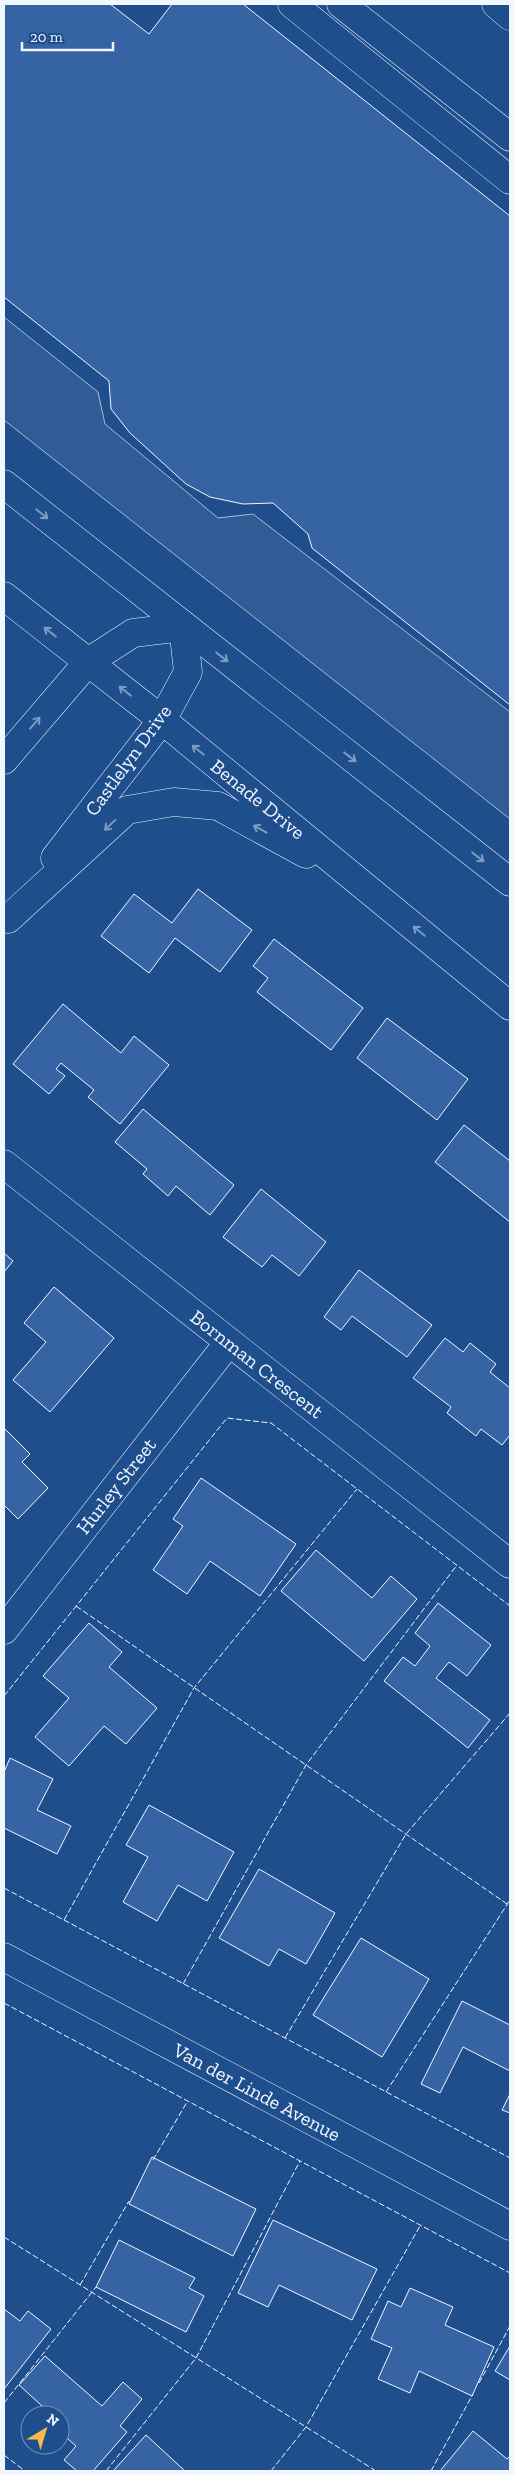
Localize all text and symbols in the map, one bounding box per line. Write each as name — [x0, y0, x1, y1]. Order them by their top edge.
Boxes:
scale bar — [22, 20, 114, 52]
text: 20 m — [30, 28, 63, 46]
one-way arrow — [35, 509, 48, 520]
one-way arrow — [44, 626, 57, 637]
one-way arrow — [215, 651, 228, 662]
one-way arrow — [119, 685, 132, 696]
street label: Castlelyn Drive — [80, 700, 176, 820]
one-way arrow — [30, 717, 41, 730]
one-way arrow — [192, 744, 205, 755]
one-way arrow — [343, 751, 356, 762]
street label: Benade Drive — [206, 754, 310, 844]
one-way arrow — [104, 819, 117, 831]
one-way arrow — [253, 824, 268, 833]
one-way arrow — [471, 851, 484, 862]
one-way arrow — [412, 925, 425, 936]
street label: Bornman Crescent — [186, 1305, 329, 1424]
street label: Hurley Street — [71, 1433, 161, 1539]
street label: Van der Linde Avenue — [168, 2037, 345, 2146]
north arrow — [20, 2405, 70, 2455]
text: N — [43, 2410, 62, 2430]

